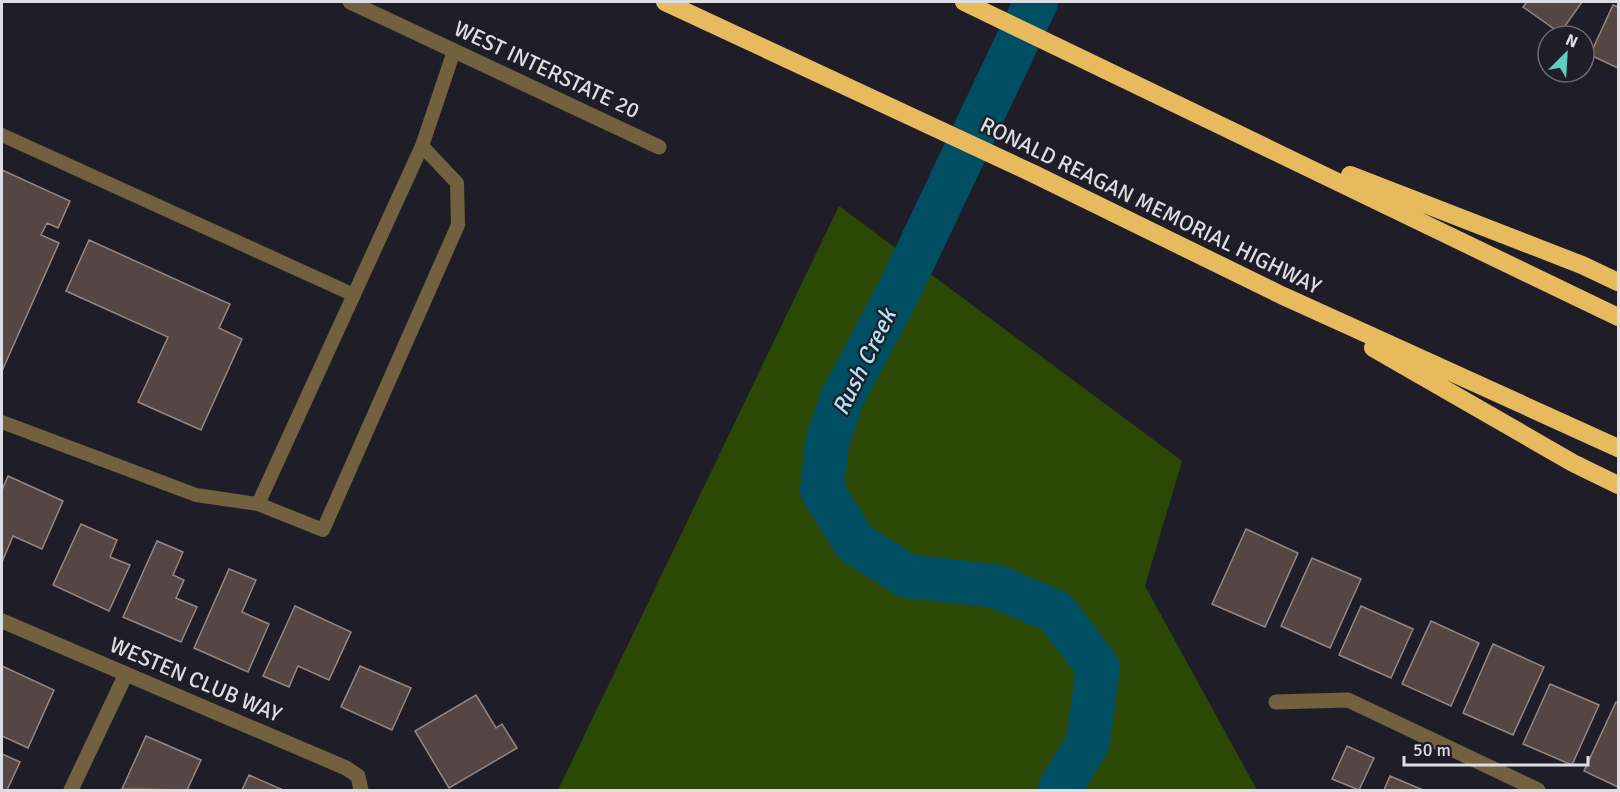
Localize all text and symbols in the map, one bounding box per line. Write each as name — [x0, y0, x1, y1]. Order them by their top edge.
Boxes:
street label: WEST INTERSTATE 20 — [450, 15, 644, 124]
north arrow — [1536, 24, 1596, 84]
text: N — [1563, 30, 1581, 53]
street label: RONALD REAGAN MEMORIAL HIGHWAY — [976, 111, 1326, 300]
water label: Rush Creek — [825, 302, 904, 420]
street label: WESTEN CLUB WAY — [106, 631, 286, 728]
scale bar — [1404, 729, 1588, 767]
text: 50 m — [1413, 739, 1451, 761]

